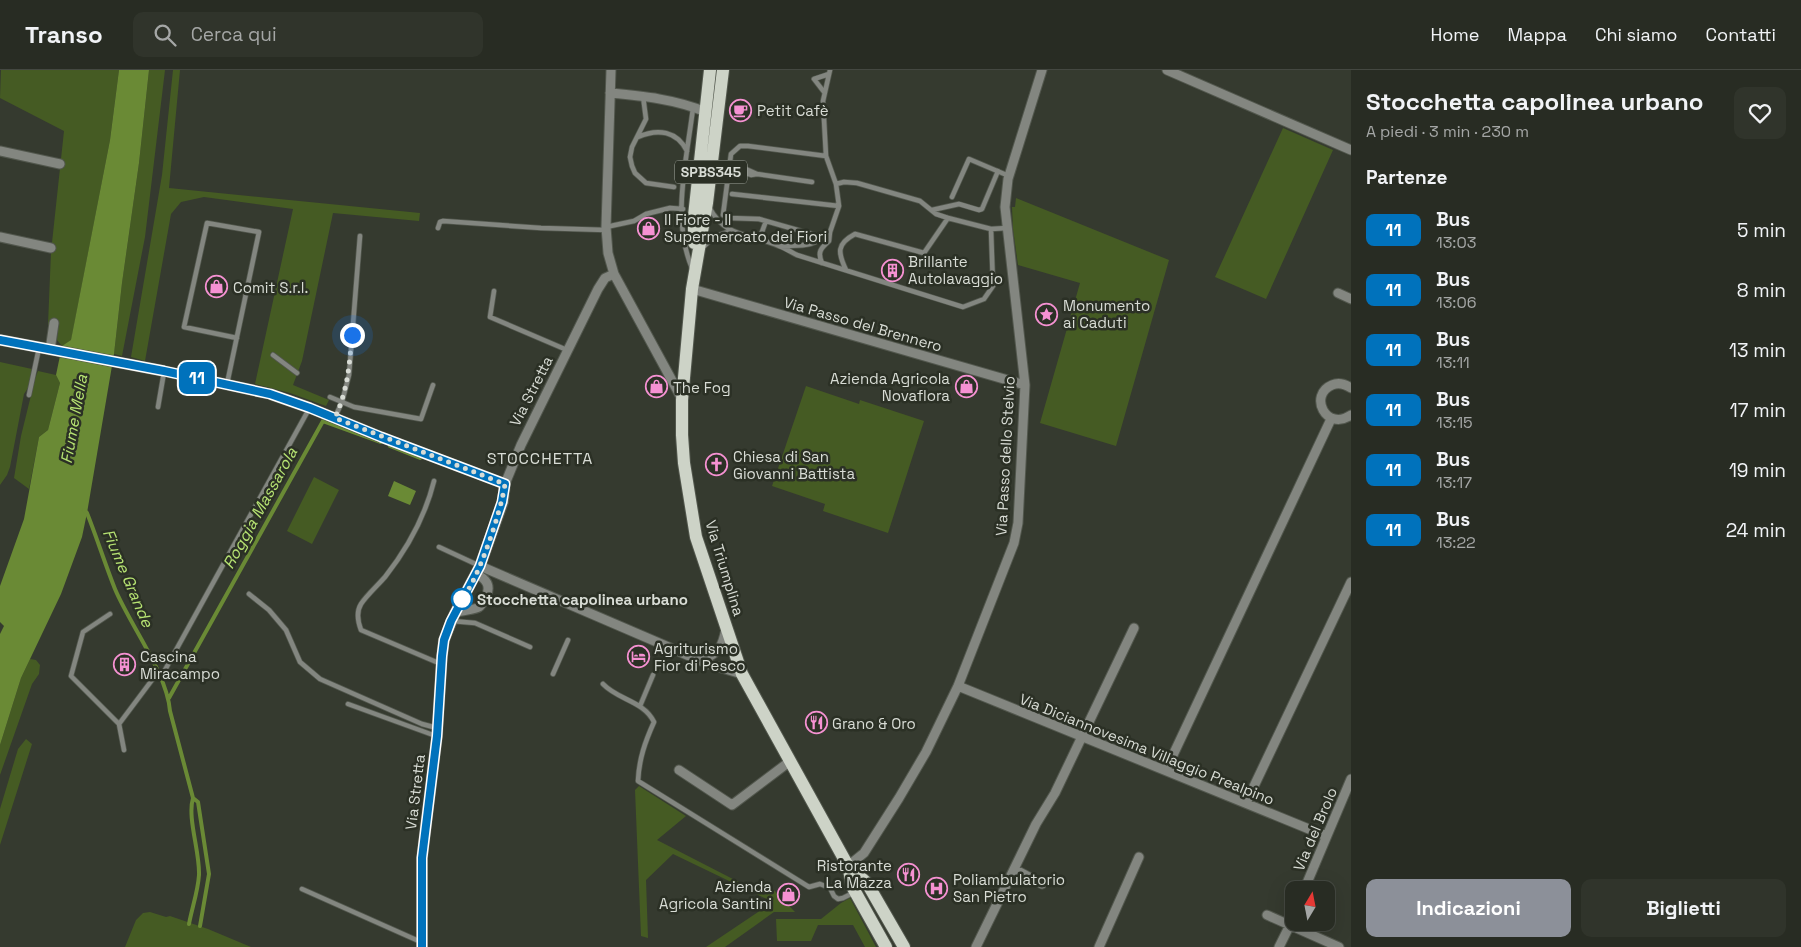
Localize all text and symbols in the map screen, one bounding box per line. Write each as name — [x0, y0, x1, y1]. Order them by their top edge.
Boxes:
search box — [133, 12, 483, 57]
text: Transo — [25, 19, 103, 50]
icon: search — [151, 21, 179, 49]
text: Cerca qui — [191, 22, 277, 47]
text: Home — [1430, 23, 1480, 46]
text: Mappa — [1508, 23, 1567, 46]
text: Chi siamo — [1595, 23, 1677, 46]
text: Contatti — [1705, 23, 1776, 46]
text: Stocchetta capolinea urbano — [1366, 86, 1704, 117]
button: heart — [1734, 87, 1786, 139]
cafe icon: Petit Cafè — [729, 98, 753, 122]
place label: Petit Cafè — [757, 101, 829, 120]
text: A piedi · 3 min · 230 m — [1366, 121, 1529, 142]
road number: SPBS345 — [675, 160, 747, 184]
text: Partenze — [1366, 165, 1447, 190]
text: Bus — [1436, 207, 1470, 232]
place label: Il Fiore - Il Supermercato dei Fiori — [664, 210, 827, 246]
shop icon: Il Fiore - Il Supermercato dei Fiori — [636, 216, 660, 240]
text: 11 — [1385, 218, 1402, 241]
text: 5 min — [1737, 218, 1786, 243]
text: 13:03 — [1436, 232, 1476, 253]
place label: Brillante Autolavaggio — [908, 252, 1003, 288]
building icon: Brillante Autolavaggio — [880, 258, 904, 282]
text: Bus — [1436, 267, 1470, 292]
shop icon: Comit S.r.l. — [205, 275, 229, 299]
place label: Comit S.r.l. — [233, 278, 308, 297]
text: 11 — [1385, 278, 1402, 301]
text: 8 min — [1737, 278, 1786, 303]
street label: Via Passo del Brennero — [782, 292, 944, 356]
text: 13:06 — [1436, 292, 1476, 313]
place label: Monumento ai Caduti — [1063, 296, 1150, 332]
place icon: Monumento ai Caduti — [1035, 302, 1059, 326]
your location — [340, 323, 365, 348]
text: Bus — [1436, 327, 1470, 352]
text: 11 — [1385, 338, 1402, 361]
text: 13 min — [1729, 338, 1786, 363]
street label: Via Stretta — [505, 352, 557, 429]
text: 13:11 — [1436, 352, 1470, 373]
line badge: 11 — [174, 362, 220, 394]
text: 11 — [189, 366, 205, 389]
place label: Azienda Agricola Novaflora — [830, 369, 950, 405]
water label: Fiume Mella — [56, 372, 92, 465]
shop icon: The Fog — [645, 375, 669, 399]
shop icon: Azienda Agricola Novaflora — [954, 375, 978, 399]
street label: Via Passo dello Stelvio — [991, 376, 1019, 536]
place label: The Fog — [673, 378, 731, 397]
text: Bus — [1436, 387, 1470, 412]
text: 11 — [1385, 398, 1402, 421]
text: 17 min — [1730, 398, 1786, 423]
text: 13:15 — [1436, 412, 1473, 433]
water label: Roggia Massarola — [218, 443, 302, 572]
place label: Chiesa di San Giovanni Battista — [733, 447, 855, 483]
text: Bus — [1436, 447, 1470, 472]
district label: STOCCHETTA — [487, 448, 593, 469]
church icon: Chiesa di San Giovanni Battista — [705, 453, 729, 477]
text: 11 — [1385, 458, 1402, 481]
text: 19 min — [1729, 458, 1786, 483]
text: 13:17 — [1436, 472, 1472, 493]
text: Bus — [1436, 507, 1470, 532]
street label: Via Triumplina — [701, 518, 749, 618]
text: 11 — [1385, 518, 1402, 541]
text: 24 min — [1726, 518, 1786, 543]
water label: Fiume Grande — [98, 526, 158, 631]
text: 13:22 — [1436, 532, 1476, 553]
marker: Stocchetta capolinea urbano — [451, 588, 473, 610]
place label: Stocchetta capolinea urbano — [477, 590, 688, 609]
place label: Agriturismo Fior di Pesco — [654, 639, 746, 675]
hotel icon: Agriturismo Fior di Pesco — [626, 645, 650, 669]
place label: Cascina Miracampo — [140, 647, 220, 683]
building icon: Cascina Miracampo — [112, 653, 136, 677]
street label: Via Diciannovesima Villaggio Prealpino — [1017, 689, 1277, 809]
restaurant icon: Grano & Oro — [804, 711, 828, 735]
place label: Grano & Oro — [832, 714, 916, 733]
street label: Via Stretta — [401, 753, 429, 831]
street label: Via del Brolo — [1289, 784, 1341, 874]
place label: Ristorante La Mazza — [817, 856, 892, 892]
restaurant icon: Ristorante La Mazza — [896, 862, 920, 886]
place label: Poliambulatorio San Pietro — [953, 870, 1065, 906]
hospital icon: Poliambulatorio San Pietro — [925, 876, 949, 900]
place label: Azienda Agricola Santini — [659, 877, 772, 913]
button: Indicazioni — [1366, 879, 1571, 937]
button: Biglietti — [1581, 879, 1786, 937]
north arrow — [1285, 881, 1335, 931]
map controls — [1285, 881, 1335, 931]
shop icon: Azienda Agricola Santini — [776, 883, 800, 907]

